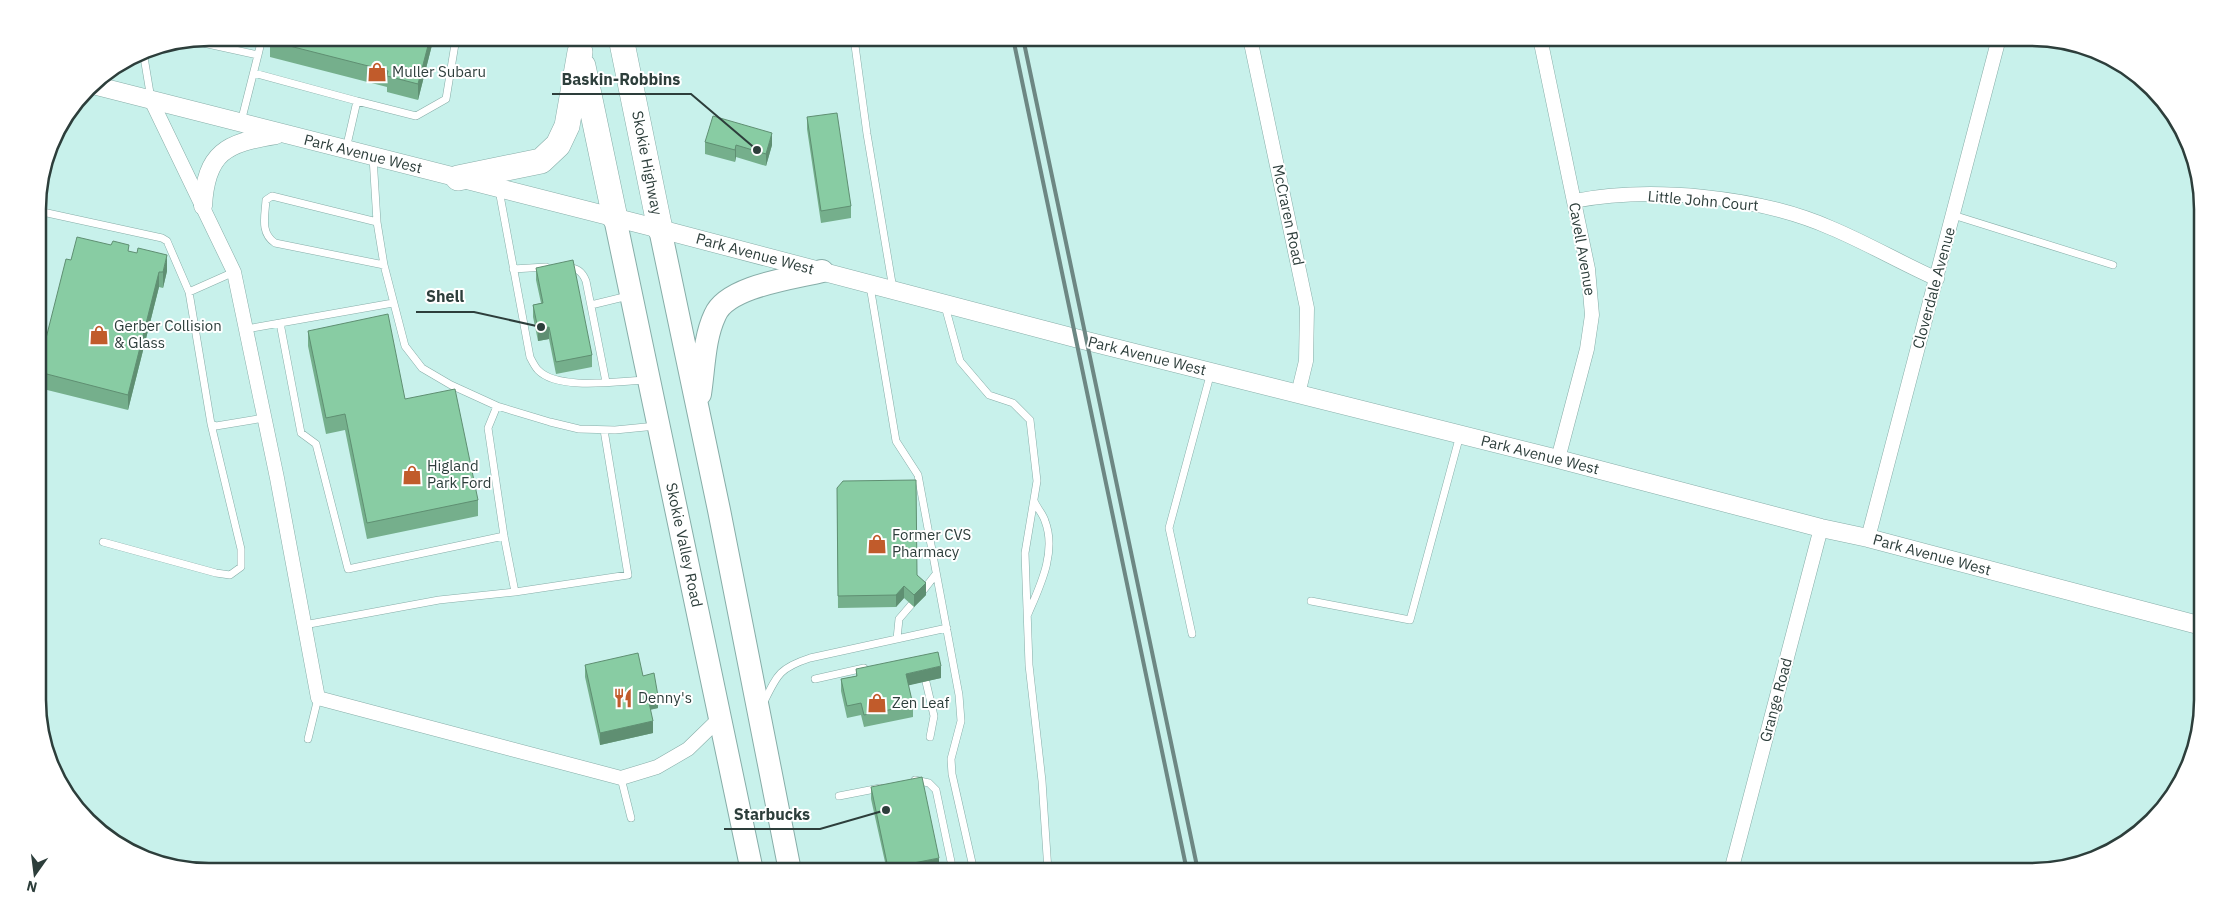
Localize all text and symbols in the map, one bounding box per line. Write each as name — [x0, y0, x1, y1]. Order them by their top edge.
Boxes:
shop icon: Muller Subaru — [366, 61, 388, 83]
place label: Muller Subaru — [392, 62, 486, 81]
callout: Baskin-Robbins — [552, 63, 691, 94]
text: Baskin-Robbins — [562, 69, 680, 89]
street label: Skokie Highway — [628, 109, 667, 217]
street label: Park Avenue West — [302, 130, 424, 177]
street label: McCraren Road — [1269, 163, 1308, 267]
street label: Little John Court — [1647, 186, 1759, 215]
street label: Cavell Avenue — [1565, 201, 1600, 297]
street label: Cloverdale Avenue — [1908, 225, 1959, 351]
street label: Park Avenue West — [694, 229, 816, 278]
callout: Shell — [416, 281, 474, 312]
text: Shell — [426, 286, 464, 306]
place label: Gerber Collision & Glass — [114, 316, 222, 352]
shop icon: Gerber Collision & Glass — [88, 324, 110, 346]
street label: Park Avenue West — [1086, 332, 1208, 379]
street label: Park Avenue West — [1479, 431, 1601, 478]
place label: Higland Park Ford — [427, 456, 491, 492]
shop icon: Higland Park Ford — [401, 464, 423, 486]
street label: Skokie Valley Road — [662, 481, 707, 609]
place label: Former CVS Pharmacy — [892, 525, 971, 561]
street label: Park Avenue West — [1871, 530, 1993, 579]
shop icon: Former CVS Pharmacy — [866, 533, 888, 555]
street label: Grange Road — [1755, 656, 1796, 744]
restaurant icon: Denny's — [612, 687, 634, 709]
place label: Denny's — [638, 688, 692, 707]
shop icon: Zen Leaf — [866, 692, 888, 714]
place label: Zen Leaf — [892, 693, 950, 712]
callout: Starbucks — [724, 798, 820, 829]
text: Starbucks — [734, 804, 810, 824]
north arrow — [10, 849, 60, 899]
text: N — [25, 877, 39, 897]

